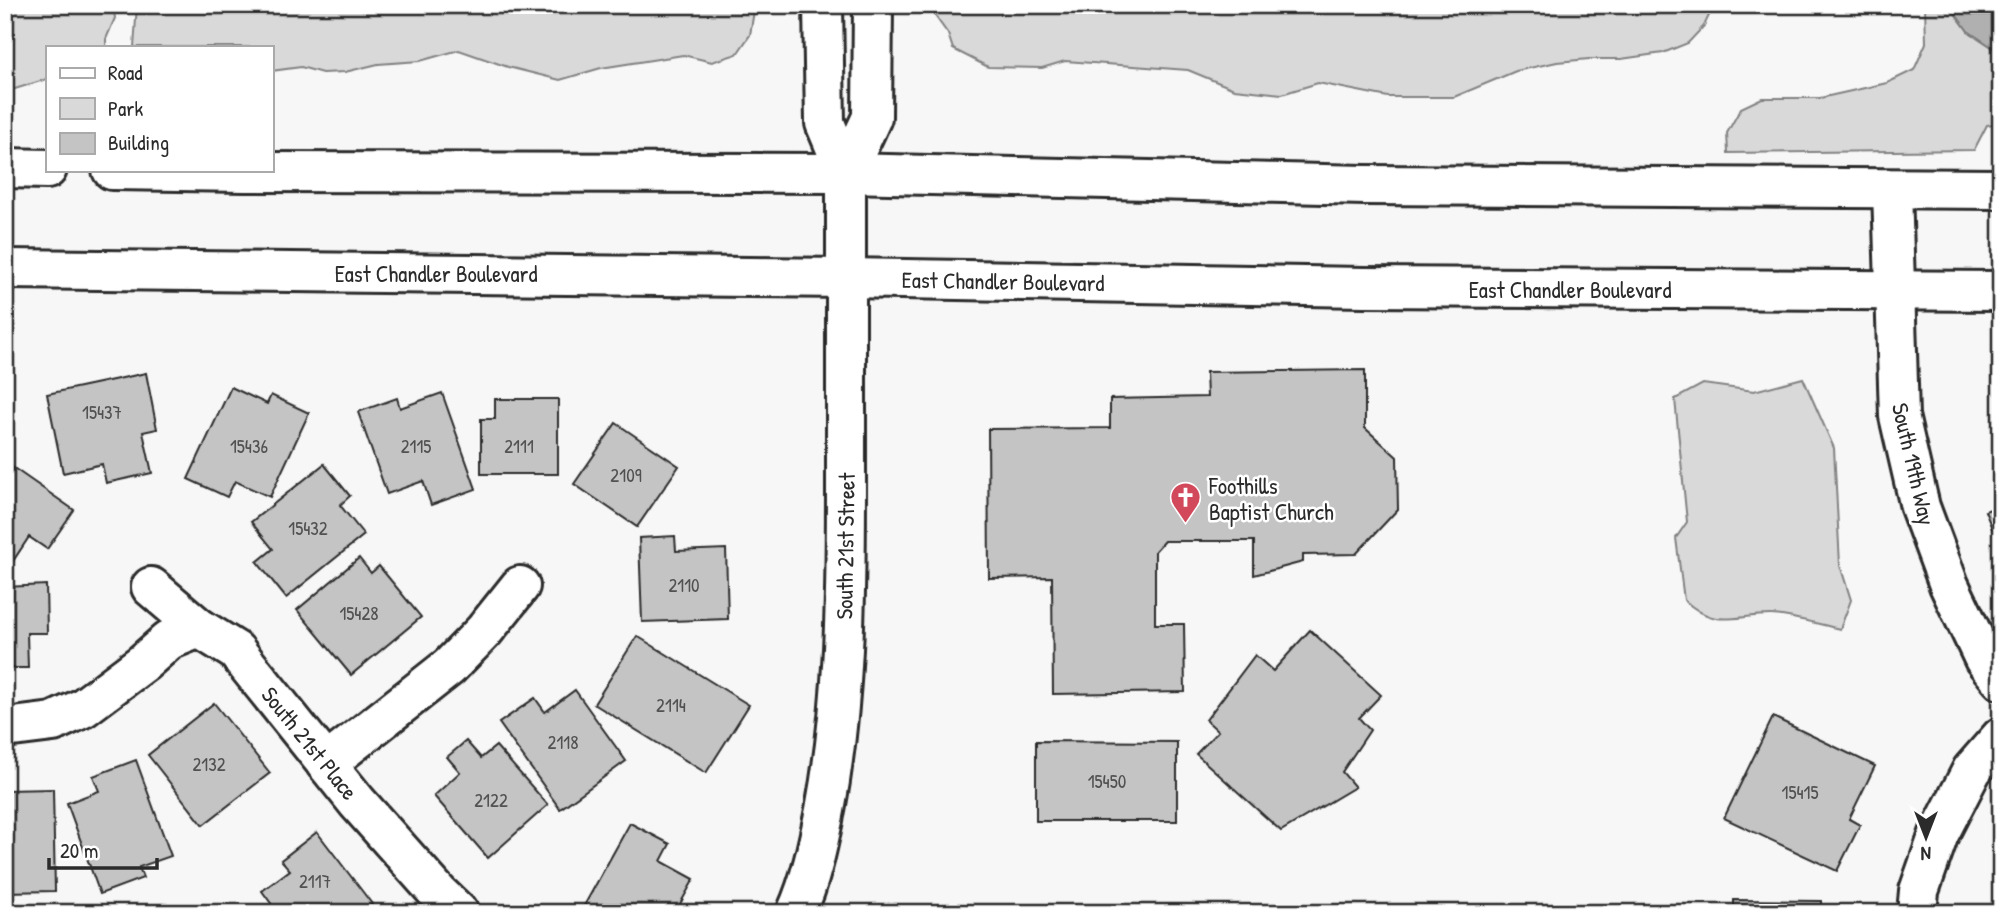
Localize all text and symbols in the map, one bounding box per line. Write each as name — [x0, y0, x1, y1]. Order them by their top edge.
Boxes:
legend — [46, 46, 273, 172]
text: Road — [108, 58, 142, 87]
text: Park — [108, 94, 143, 123]
text: Building — [108, 128, 169, 157]
street label: East Chandler Boulevard — [335, 258, 537, 289]
street label: East Chandler Boulevard — [901, 264, 1105, 298]
street label: East Chandler Boulevard — [1469, 274, 1671, 305]
house number: 15437 — [82, 399, 122, 425]
street label: South 19th Way — [1885, 400, 1943, 528]
house number: 15436 — [230, 433, 268, 459]
house number: 2115 — [401, 433, 431, 459]
house number: 2111 — [504, 433, 534, 459]
house number: 2109 — [610, 462, 642, 488]
place label: Foothills Baptist Church — [1208, 470, 1334, 527]
street label: South 21st Street — [828, 471, 862, 620]
church icon: Foothills Baptist Church — [1169, 481, 1203, 525]
house number: 15432 — [288, 515, 328, 541]
house number: 2110 — [668, 572, 700, 598]
house number: 15428 — [339, 600, 379, 626]
street label: South 21st Place — [255, 680, 365, 806]
house number: 2114 — [656, 692, 686, 718]
house number: 2118 — [548, 729, 578, 755]
house number: 2132 — [192, 751, 226, 777]
house number: 15450 — [1088, 768, 1126, 794]
house number: 15415 — [1782, 779, 1819, 805]
house number: 2122 — [474, 787, 508, 813]
north arrow — [1890, 802, 1960, 872]
scale bar — [49, 827, 158, 871]
text: 20 m — [60, 836, 98, 865]
text: N — [1921, 841, 1931, 867]
house number: 2117 — [299, 868, 331, 894]

